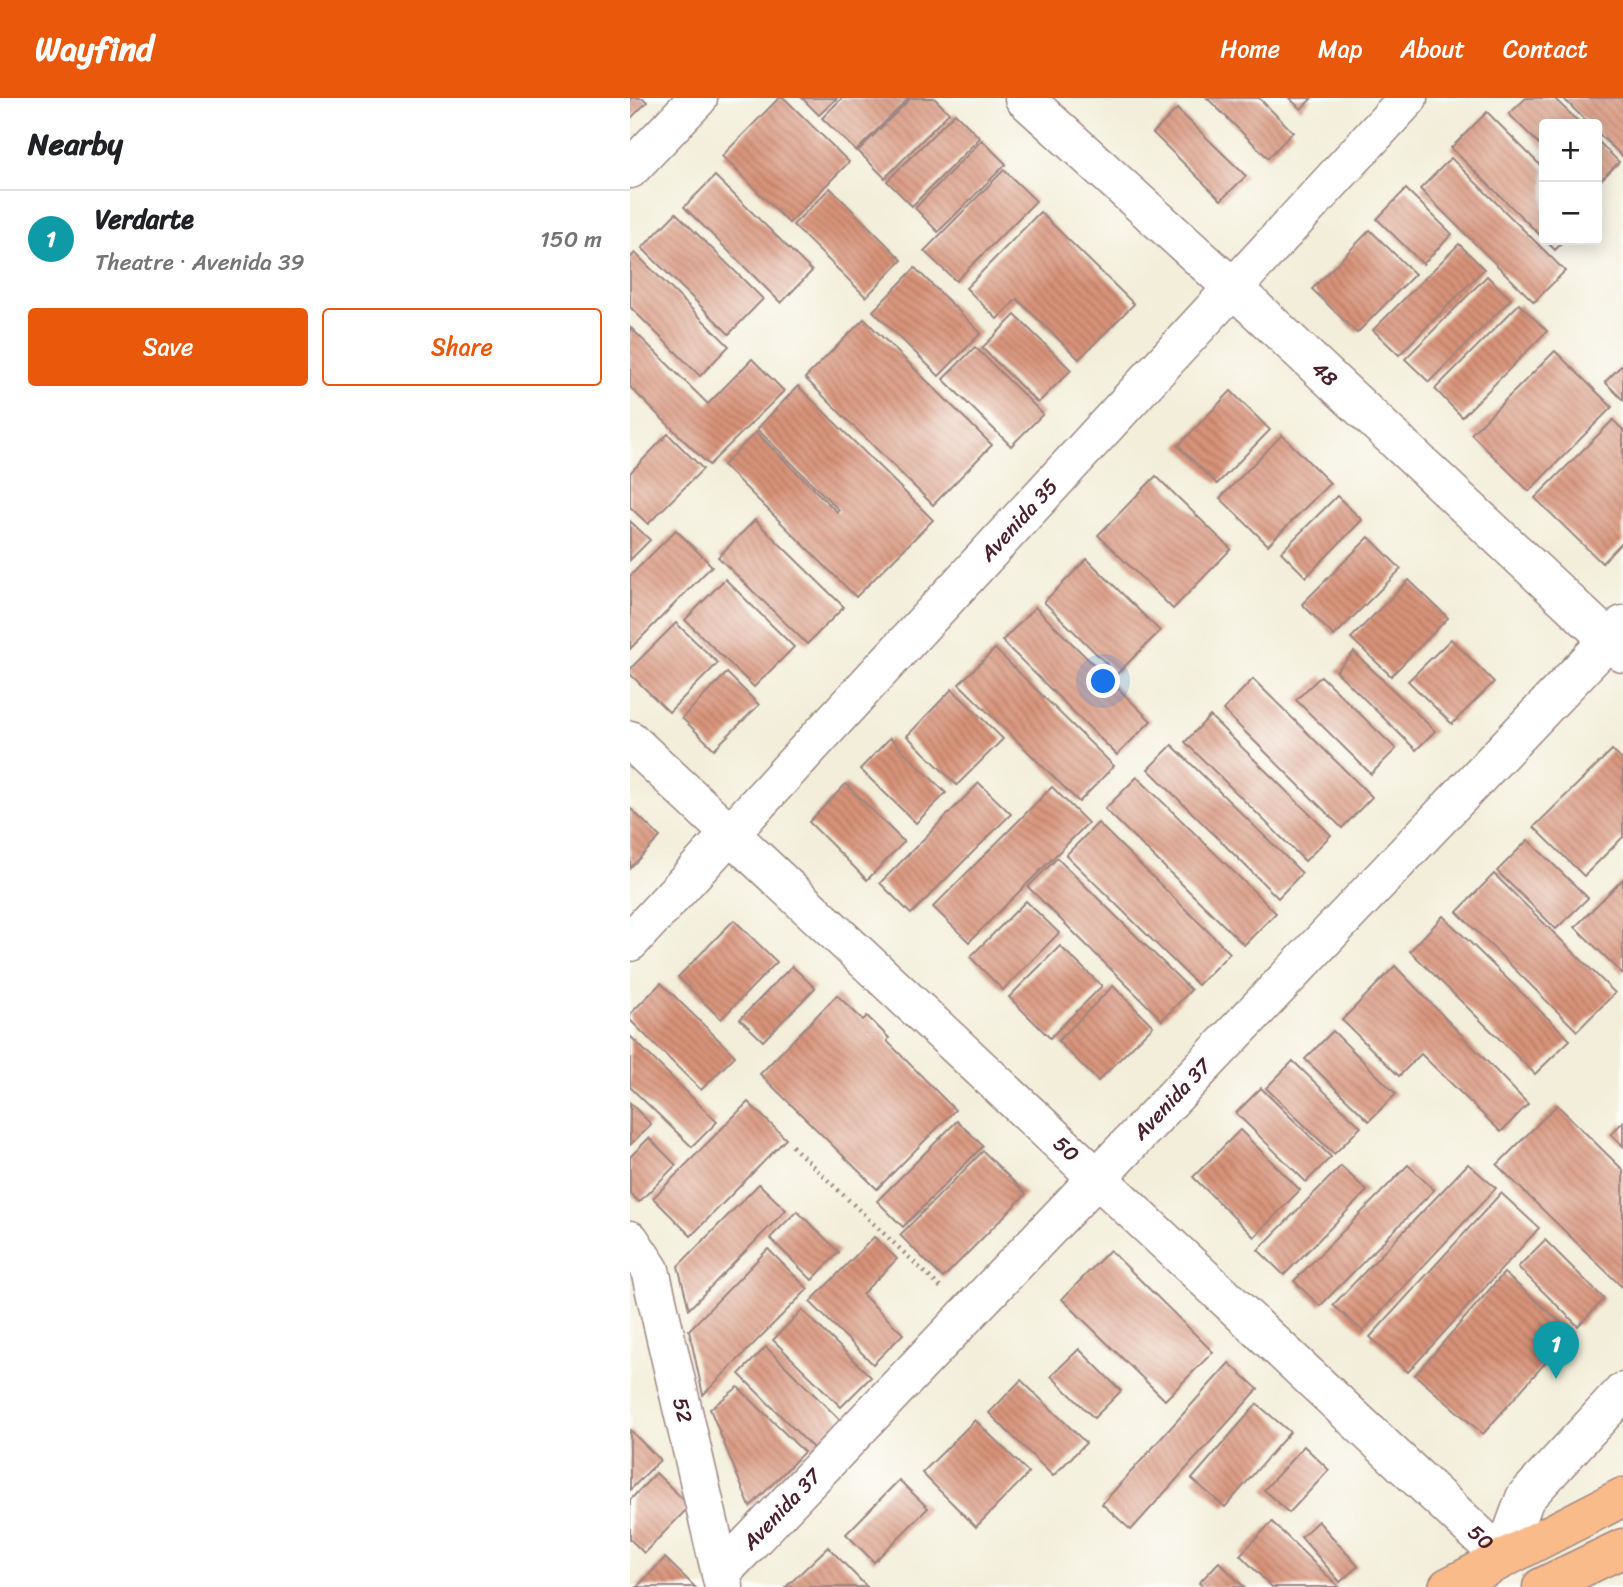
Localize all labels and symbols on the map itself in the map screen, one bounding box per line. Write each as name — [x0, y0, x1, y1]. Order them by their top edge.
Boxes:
street label: 48 — [1302, 351, 1347, 397]
street label: Avenida 35 — [970, 469, 1068, 571]
your location — [1086, 664, 1120, 698]
street label: Avenida 37 — [1122, 1048, 1222, 1150]
street label: 50 — [1044, 1126, 1089, 1172]
pin: 1 — [1533, 1321, 1579, 1379]
street label: 52 — [661, 1394, 704, 1427]
street label: Avenida 37 — [732, 1458, 832, 1560]
street label: 50 — [1458, 1514, 1503, 1560]

